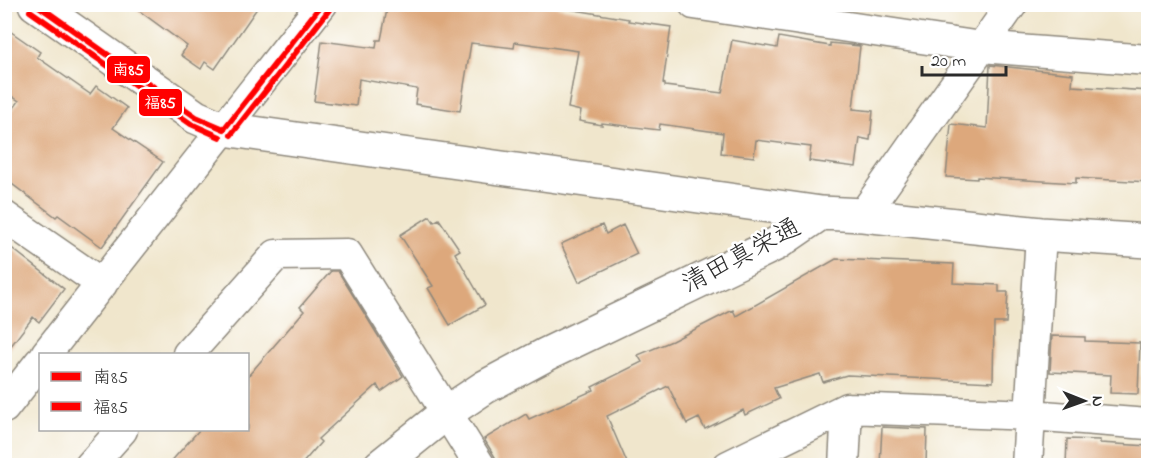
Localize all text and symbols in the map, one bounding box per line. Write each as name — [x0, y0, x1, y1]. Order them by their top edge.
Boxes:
scale bar — [922, 39, 1006, 77]
text: 20 m — [931, 49, 966, 75]
line badge: 南85 — [106, 55, 151, 84]
text: 南85 — [112, 59, 144, 83]
line badge: 福85 — [138, 88, 183, 117]
text: 福85 — [144, 92, 176, 116]
street label: 清田真栄通 — [676, 210, 808, 304]
legend — [39, 353, 249, 431]
text: 南85 — [93, 366, 128, 392]
north arrow — [1054, 371, 1114, 431]
text: 福85 — [93, 396, 128, 422]
text: N — [1085, 396, 1109, 407]

